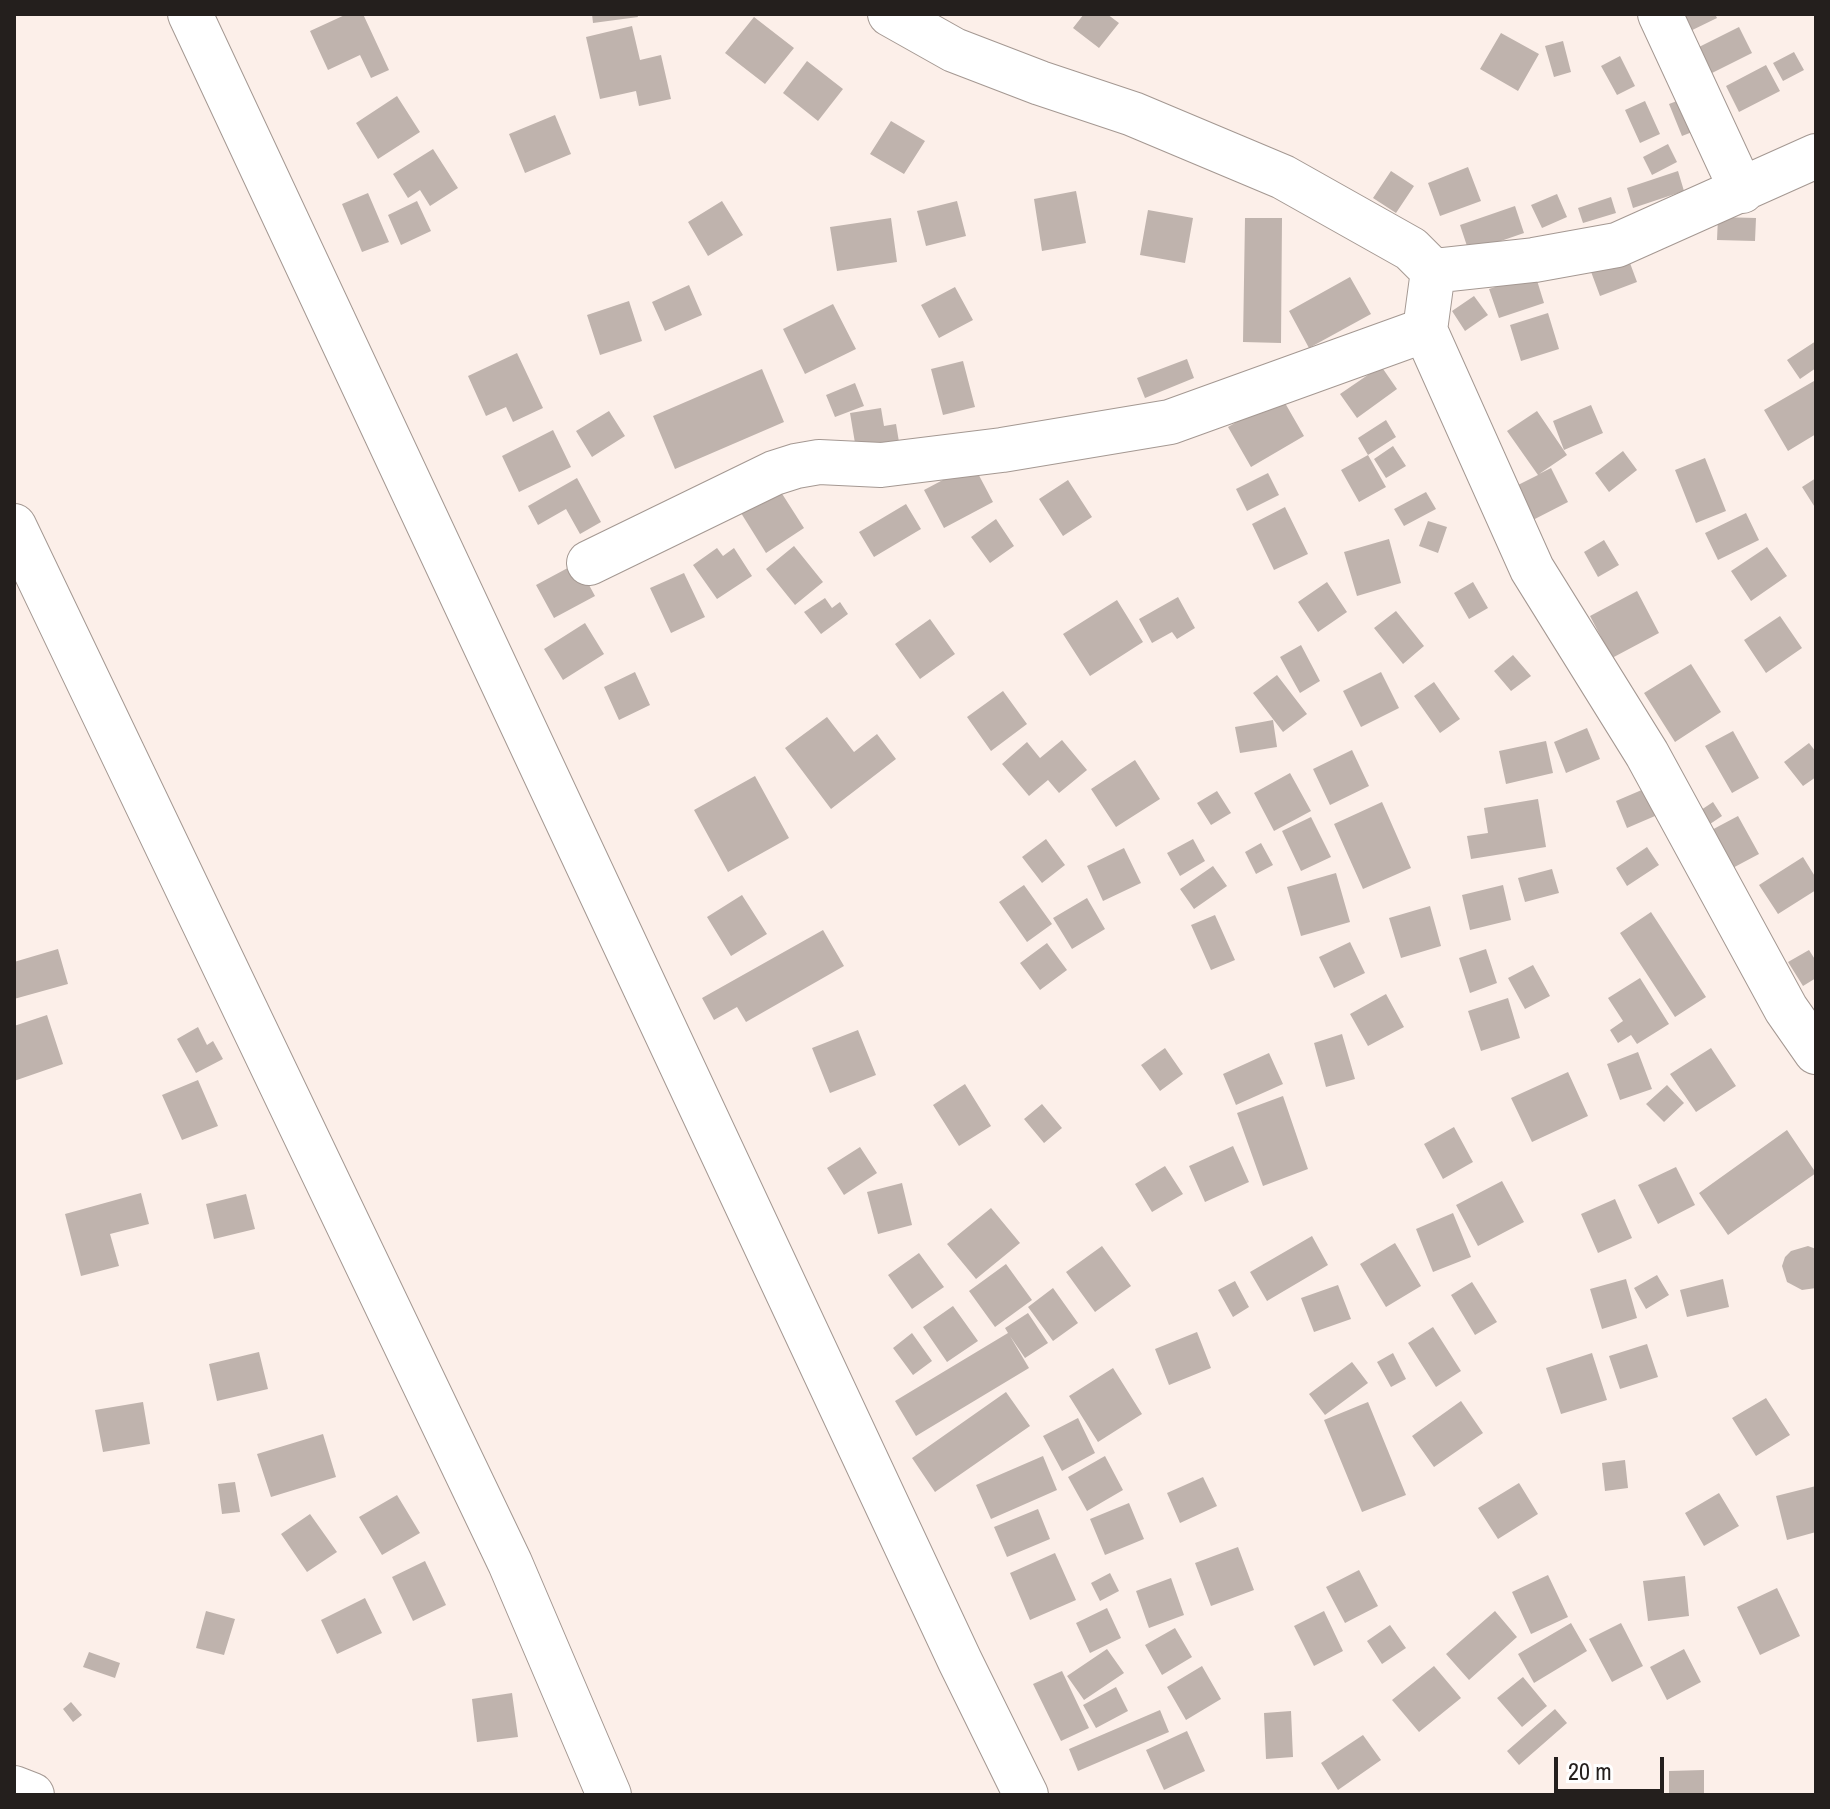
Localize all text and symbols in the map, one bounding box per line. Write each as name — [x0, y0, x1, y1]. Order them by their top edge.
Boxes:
scale bar — [1558, 1741, 1668, 1791]
text: 20 m — [1568, 1755, 1612, 1787]

